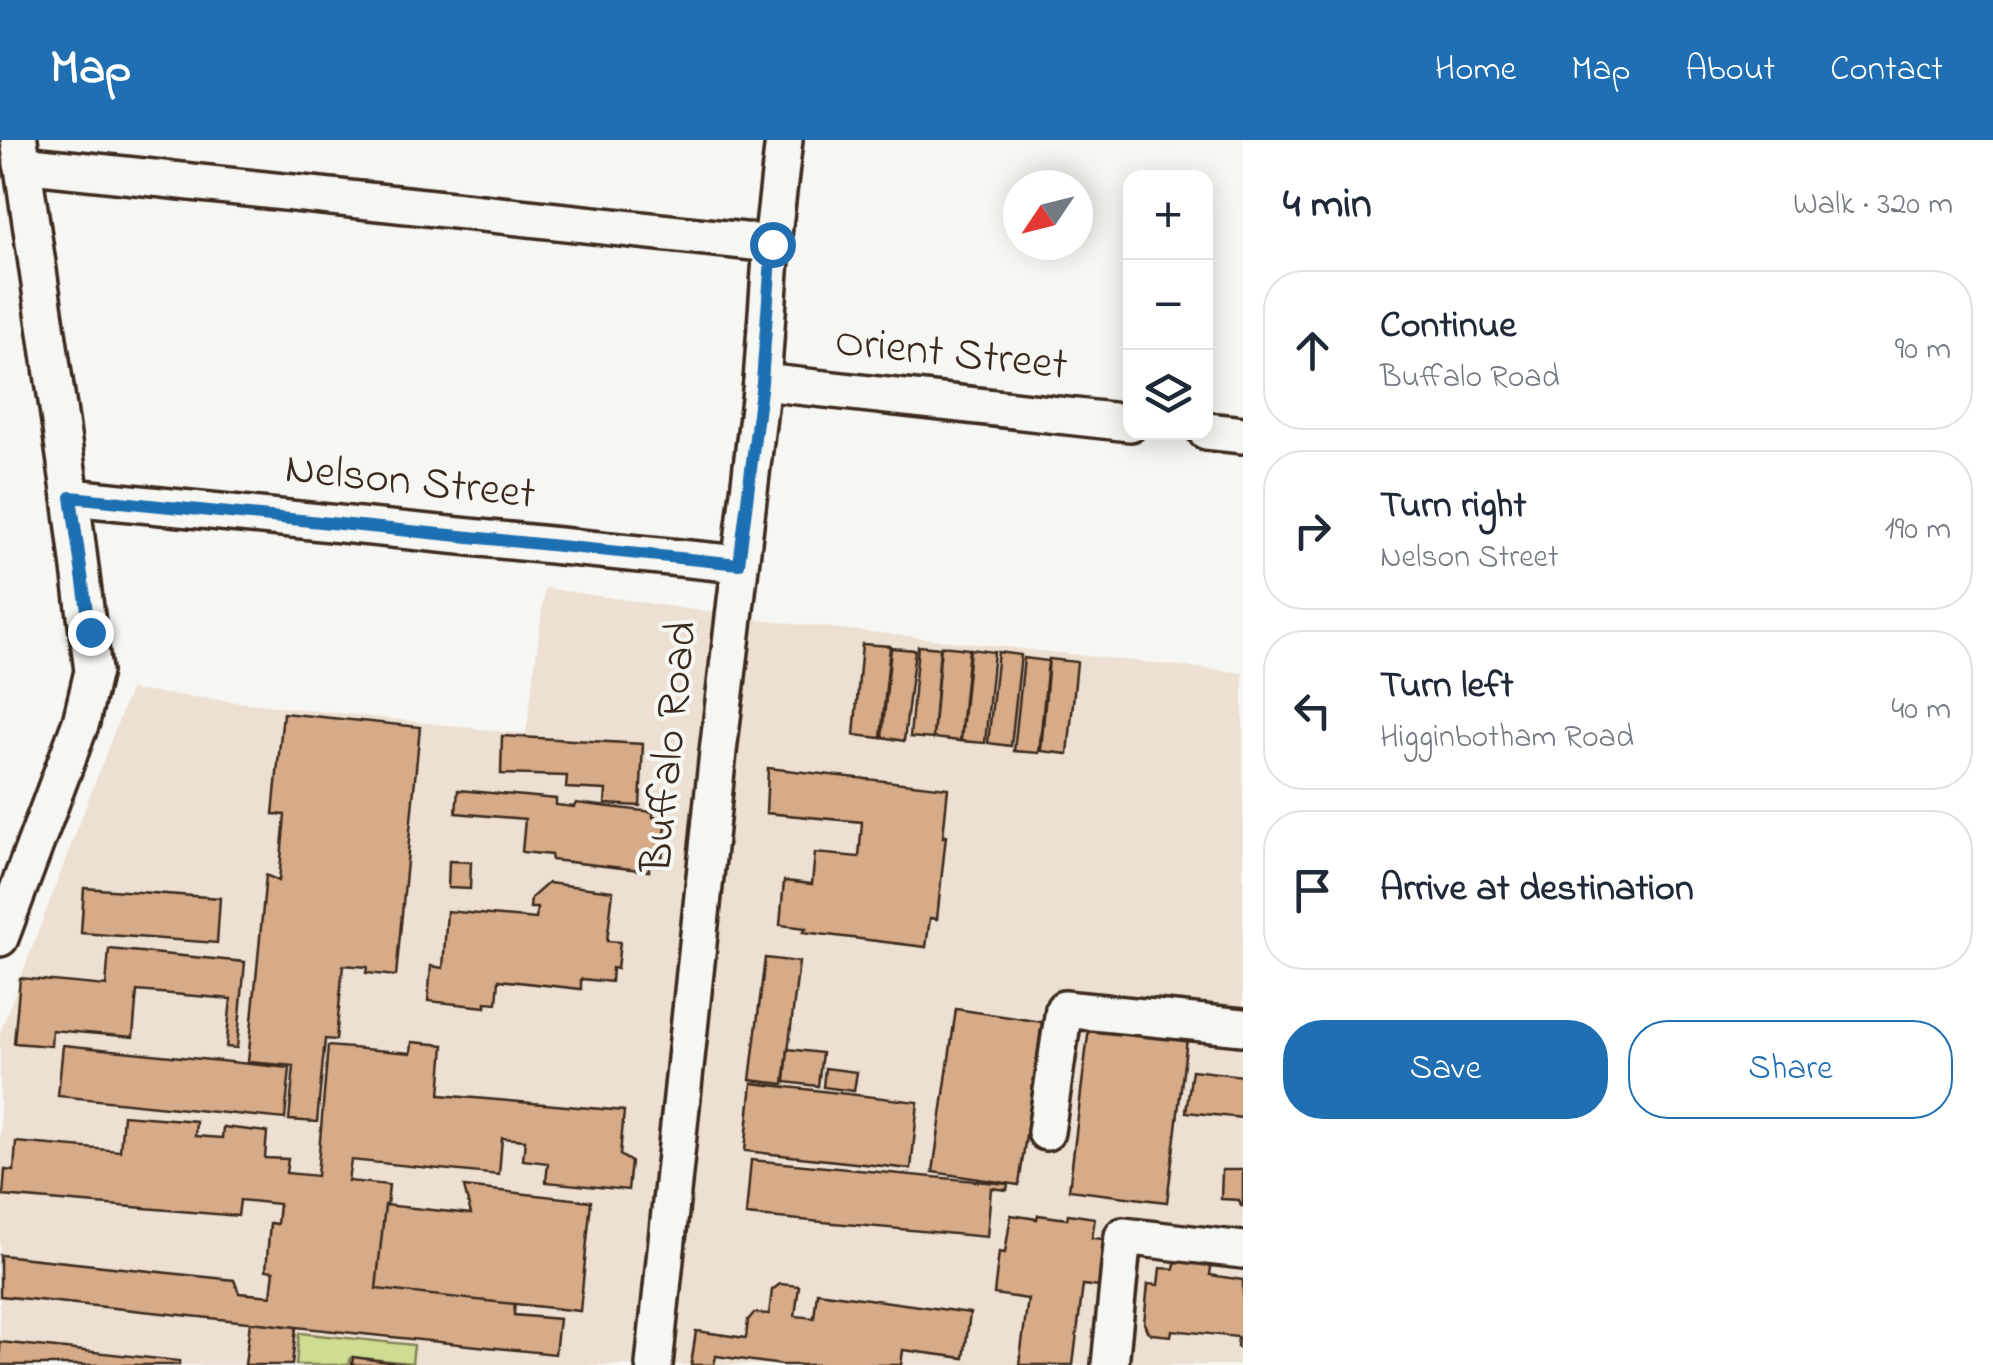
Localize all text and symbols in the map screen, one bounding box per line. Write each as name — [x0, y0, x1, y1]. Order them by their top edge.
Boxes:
text: Map — [50, 35, 131, 105]
text: Home — [1435, 45, 1516, 96]
text: Map — [1571, 45, 1630, 96]
text: About — [1685, 45, 1775, 96]
text: Contact — [1830, 45, 1943, 96]
north arrow — [1003, 170, 1093, 260]
map controls — [1123, 170, 1213, 440]
button: + — [1123, 170, 1213, 260]
text: 4 min — [1283, 175, 1372, 236]
text: Walk · 320 m — [1793, 182, 1953, 229]
route start — [750, 222, 796, 268]
button: − — [1123, 260, 1213, 350]
text: Continue — [1380, 299, 1516, 355]
street label: Orient Street — [831, 310, 1071, 400]
icon: ahead — [1285, 323, 1340, 378]
text: 90 m — [1895, 327, 1951, 374]
button: layers — [1123, 350, 1213, 440]
text: Buffalo Road — [1380, 355, 1560, 402]
street label: Nelson Street — [282, 437, 538, 529]
text: Turn right — [1380, 479, 1526, 535]
icon: right — [1285, 503, 1340, 558]
text: 190 m — [1885, 507, 1951, 554]
text: Nelson Street — [1380, 535, 1559, 582]
route end — [68, 610, 114, 656]
street label: Buffalo Road — [625, 618, 717, 877]
text: Turn left — [1380, 659, 1513, 715]
icon: left — [1285, 683, 1340, 738]
text: 40 m — [1891, 687, 1951, 734]
text: Higginbotham Road — [1380, 715, 1634, 762]
text: Arrive at destination — [1380, 862, 1694, 918]
icon: arrive — [1285, 863, 1340, 918]
button: Save — [1283, 1020, 1608, 1119]
button: Share — [1628, 1020, 1953, 1119]

